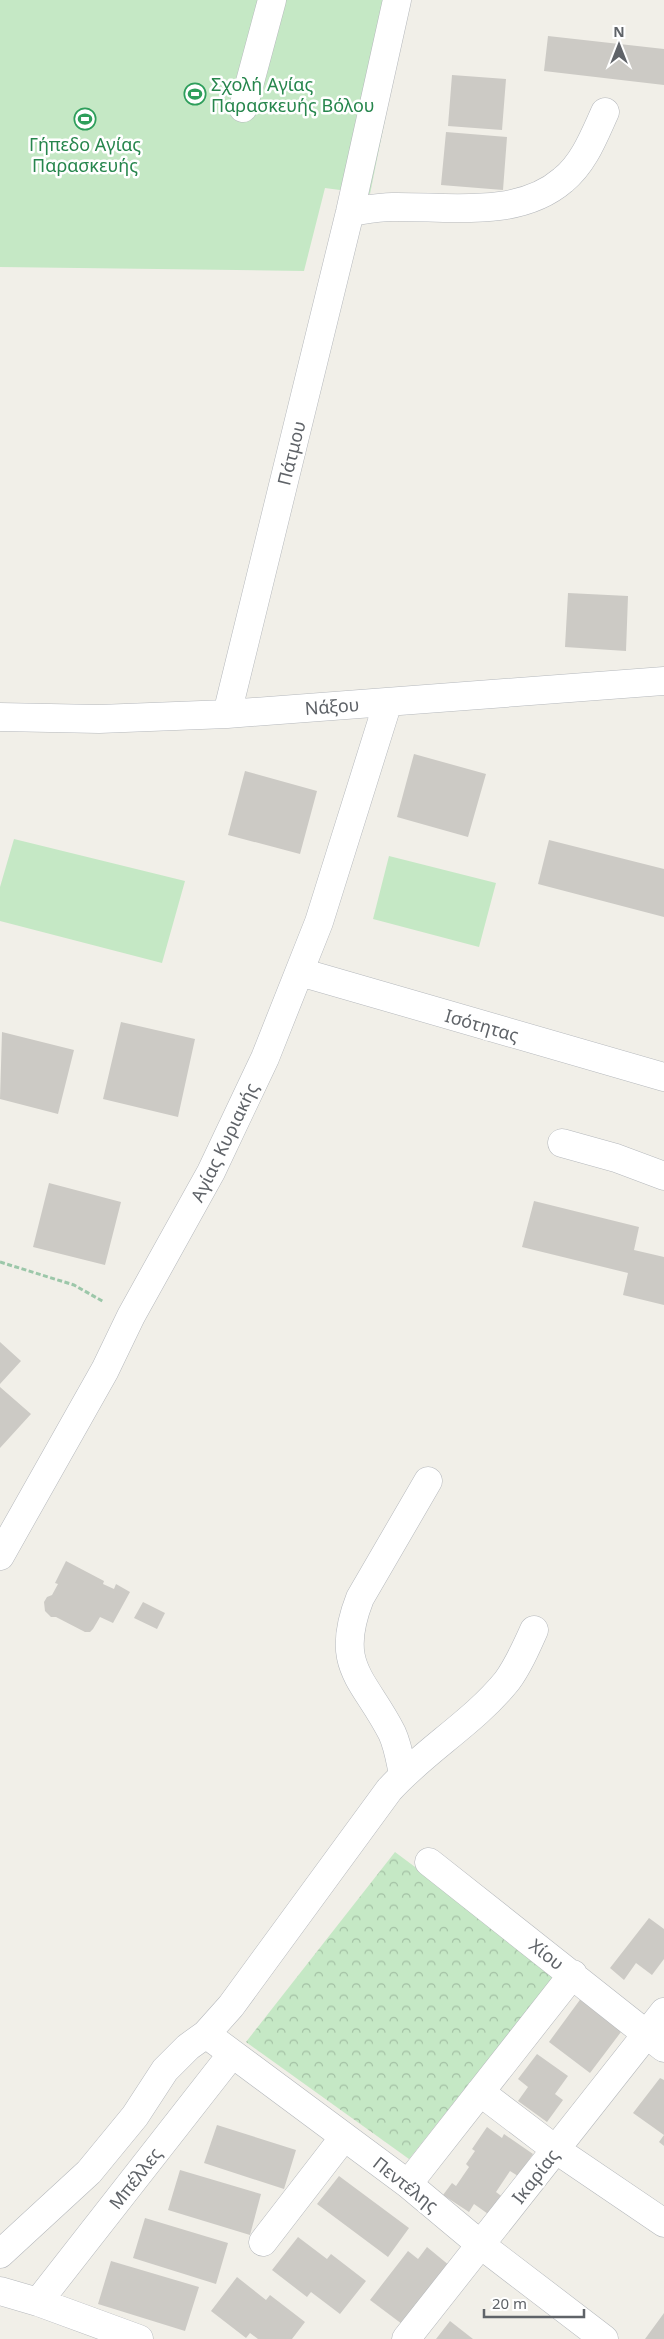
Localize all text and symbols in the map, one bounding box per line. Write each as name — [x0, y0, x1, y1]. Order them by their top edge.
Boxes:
north arrow — [594, 20, 644, 70]
text: N — [613, 22, 625, 41]
place label: Σχολή Αγίας Παρασκευής Βόλου — [211, 72, 375, 117]
sports icon: Σχολή Αγίας Παρασκευής Βόλου — [183, 82, 207, 106]
sports icon: Γήπεδο Αγίας Παρασκευής — [73, 107, 97, 131]
place label: Γήπεδο Αγίας Παρασκευής — [29, 132, 141, 177]
street label: Πάτμου — [271, 418, 311, 488]
street label: Νάξου — [304, 692, 360, 720]
street label: Ισότητας — [442, 1003, 522, 1047]
street label: Αγίας Κυριακής — [185, 1078, 263, 1206]
street label: Χίου — [525, 1933, 569, 1975]
street label: Μπέλλες — [103, 2142, 167, 2214]
street label: Ικαρίας — [506, 2144, 564, 2208]
street label: Πεντέλης — [368, 2151, 444, 2217]
scale bar — [484, 2286, 584, 2318]
text: 20 m — [492, 2293, 527, 2313]

